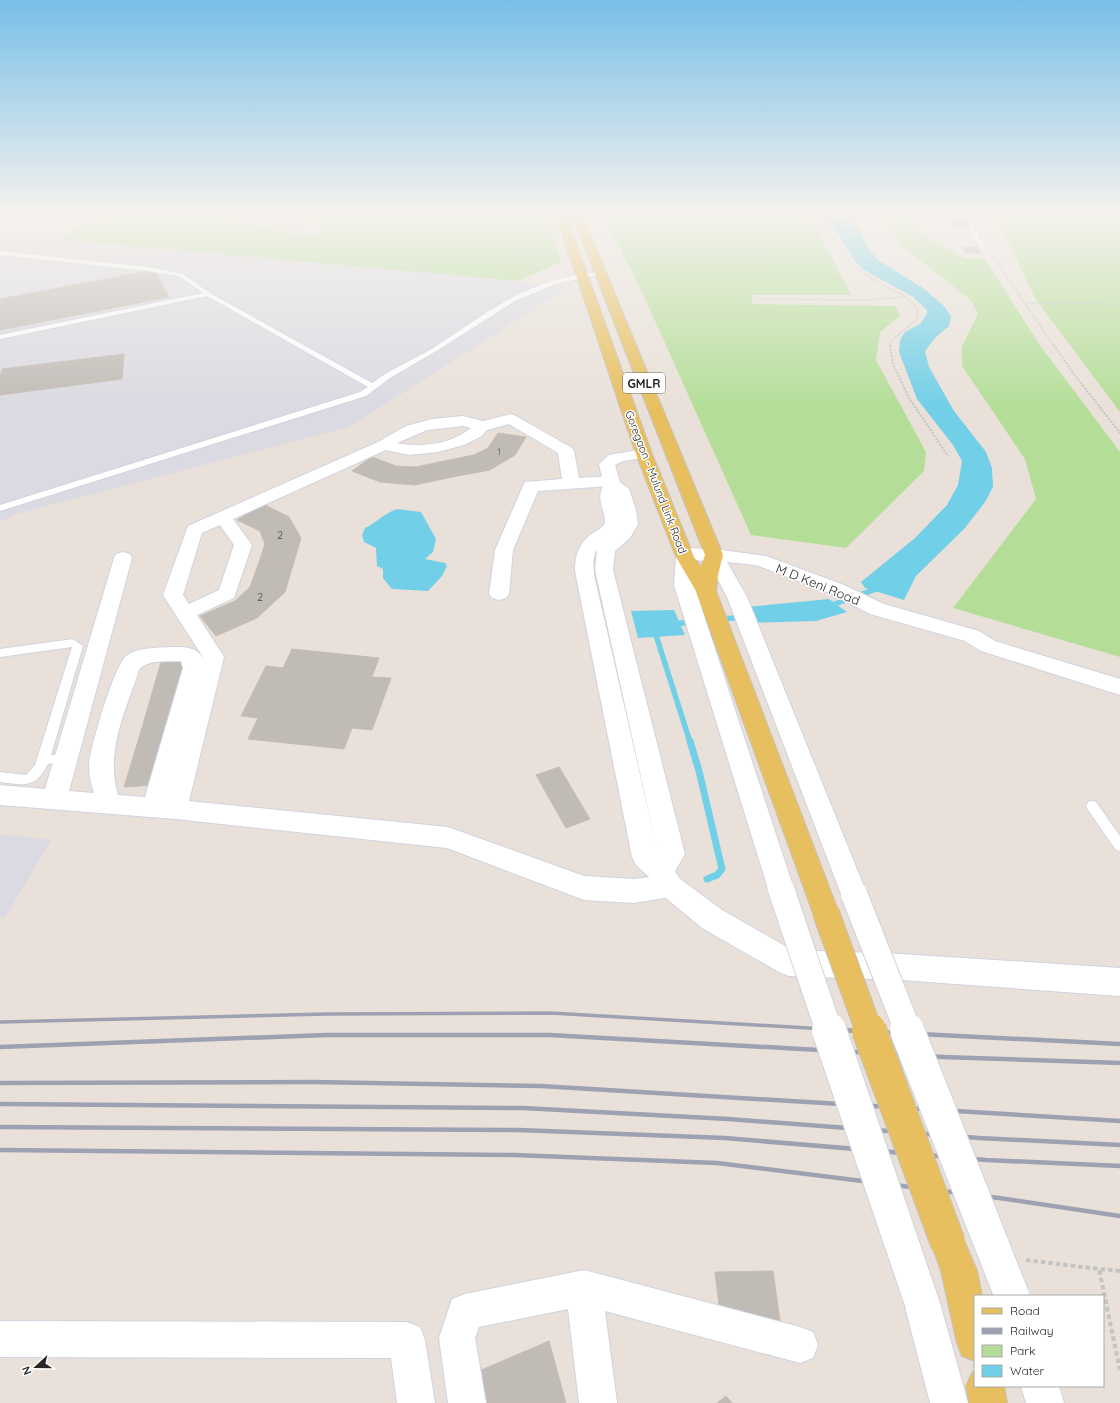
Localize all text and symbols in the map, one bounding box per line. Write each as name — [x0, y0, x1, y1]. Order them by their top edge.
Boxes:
road number: GMLR — [623, 373, 665, 393]
street label: Goregaon - Mulund Link Road — [622, 409, 690, 555]
house number: 1 — [497, 446, 501, 457]
house number: 2 — [277, 528, 283, 542]
street label: M D Keni Road — [774, 560, 862, 608]
house number: 2 — [257, 590, 263, 604]
legend — [974, 1295, 1104, 1387]
text: Road — [1010, 1303, 1040, 1318]
text: Railway — [1010, 1323, 1054, 1338]
text: Park — [1010, 1343, 1035, 1358]
north arrow — [16, 1347, 56, 1387]
text: Water — [1010, 1363, 1045, 1378]
text: N — [19, 1364, 35, 1377]

